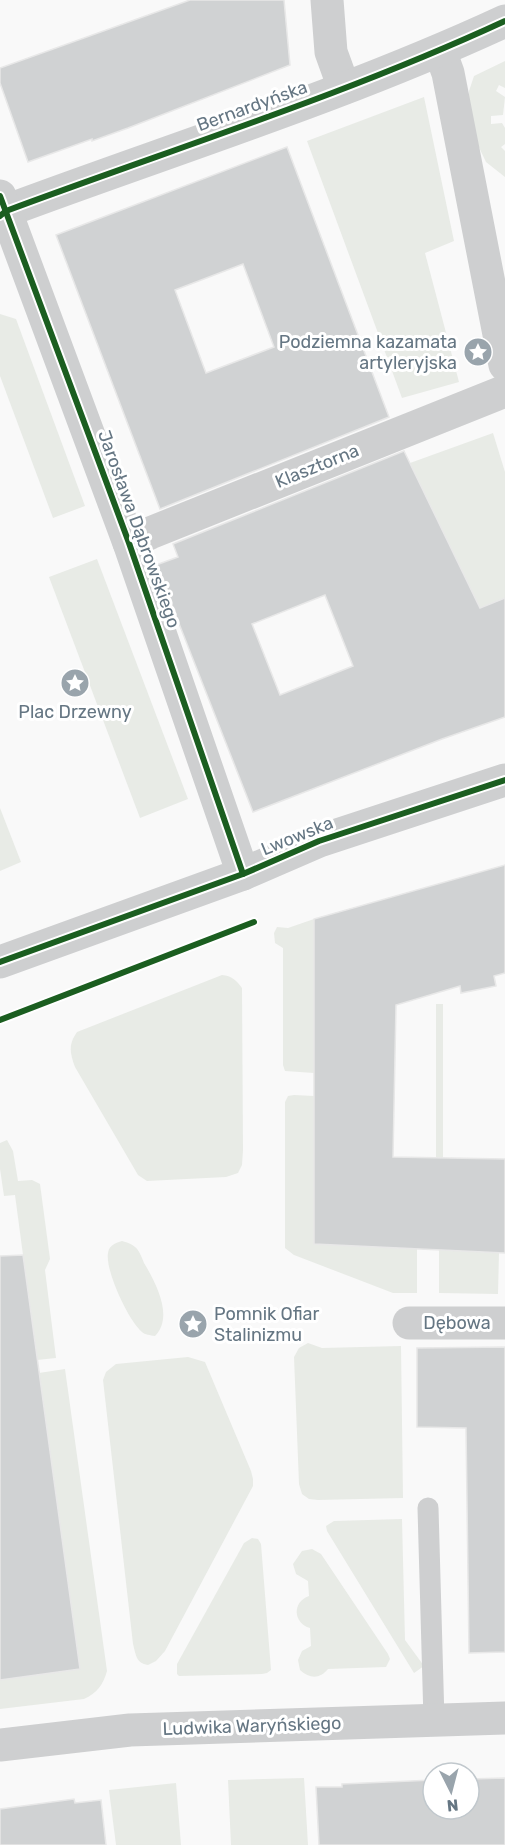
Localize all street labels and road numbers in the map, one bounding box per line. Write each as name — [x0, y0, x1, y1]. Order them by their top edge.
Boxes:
street label: Bernardyńska — [194, 76, 310, 136]
street label: Jarosława Dąbrowskiego — [93, 427, 185, 631]
street label: Klasztorna — [272, 439, 362, 493]
street label: Lwowska — [258, 812, 336, 860]
street label: Dębowa — [423, 1312, 491, 1334]
street label: Ludwika Waryńskiego — [162, 1712, 342, 1740]

